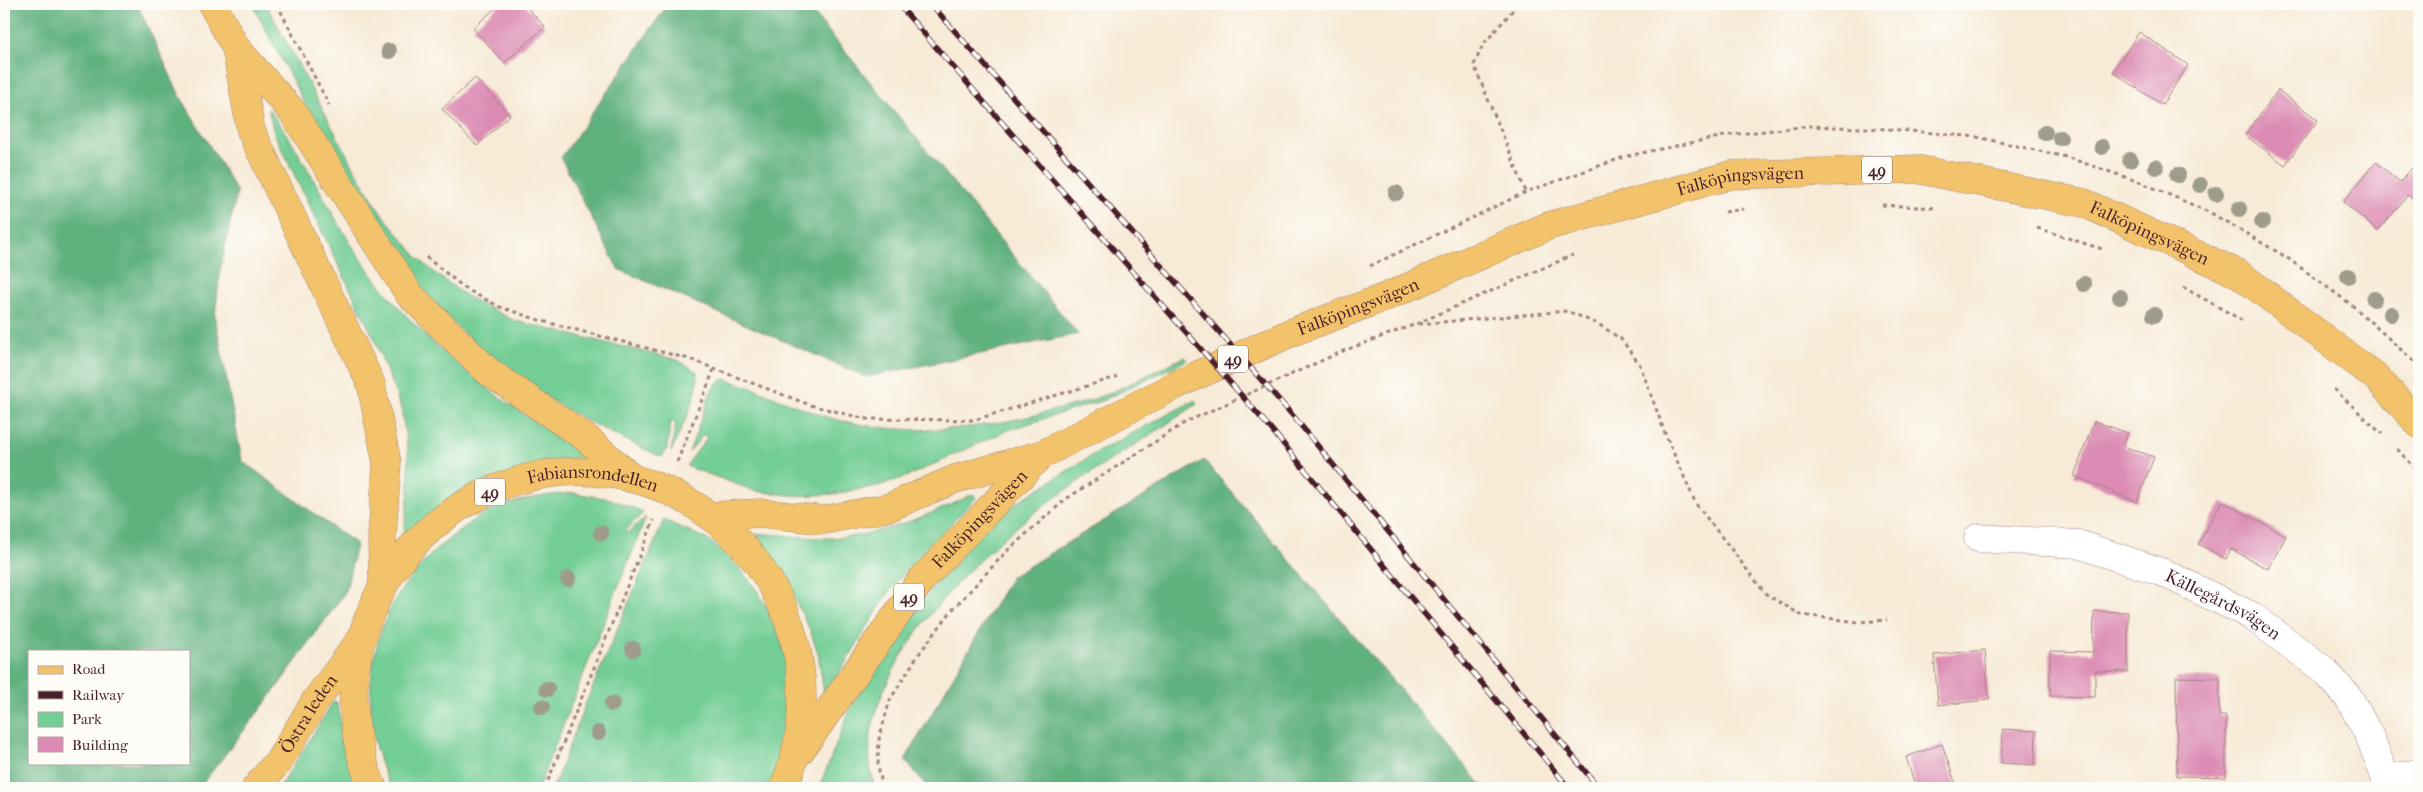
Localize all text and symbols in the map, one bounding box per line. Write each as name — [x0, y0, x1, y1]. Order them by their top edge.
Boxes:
road number: 49 — [1862, 156, 1892, 184]
street label: Falköpingsvägen — [1674, 163, 1805, 201]
street label: Falköpingsvägen — [2086, 197, 2213, 270]
street label: Falköpingsvägen — [1294, 274, 1423, 340]
road number: 49 — [1218, 346, 1248, 372]
street label: Fabiansrondellen — [525, 462, 662, 497]
street label: Falköpingsvägen — [928, 465, 1032, 573]
road number: 49 — [475, 478, 505, 506]
street label: Källegårdsvägen — [2162, 565, 2285, 645]
road number: 49 — [894, 584, 924, 610]
legend — [28, 650, 190, 764]
text: Road — [72, 660, 106, 678]
street label: Östra leden — [275, 670, 343, 758]
text: Railway — [72, 686, 125, 704]
text: Park — [72, 710, 102, 728]
text: Building — [72, 736, 129, 754]

